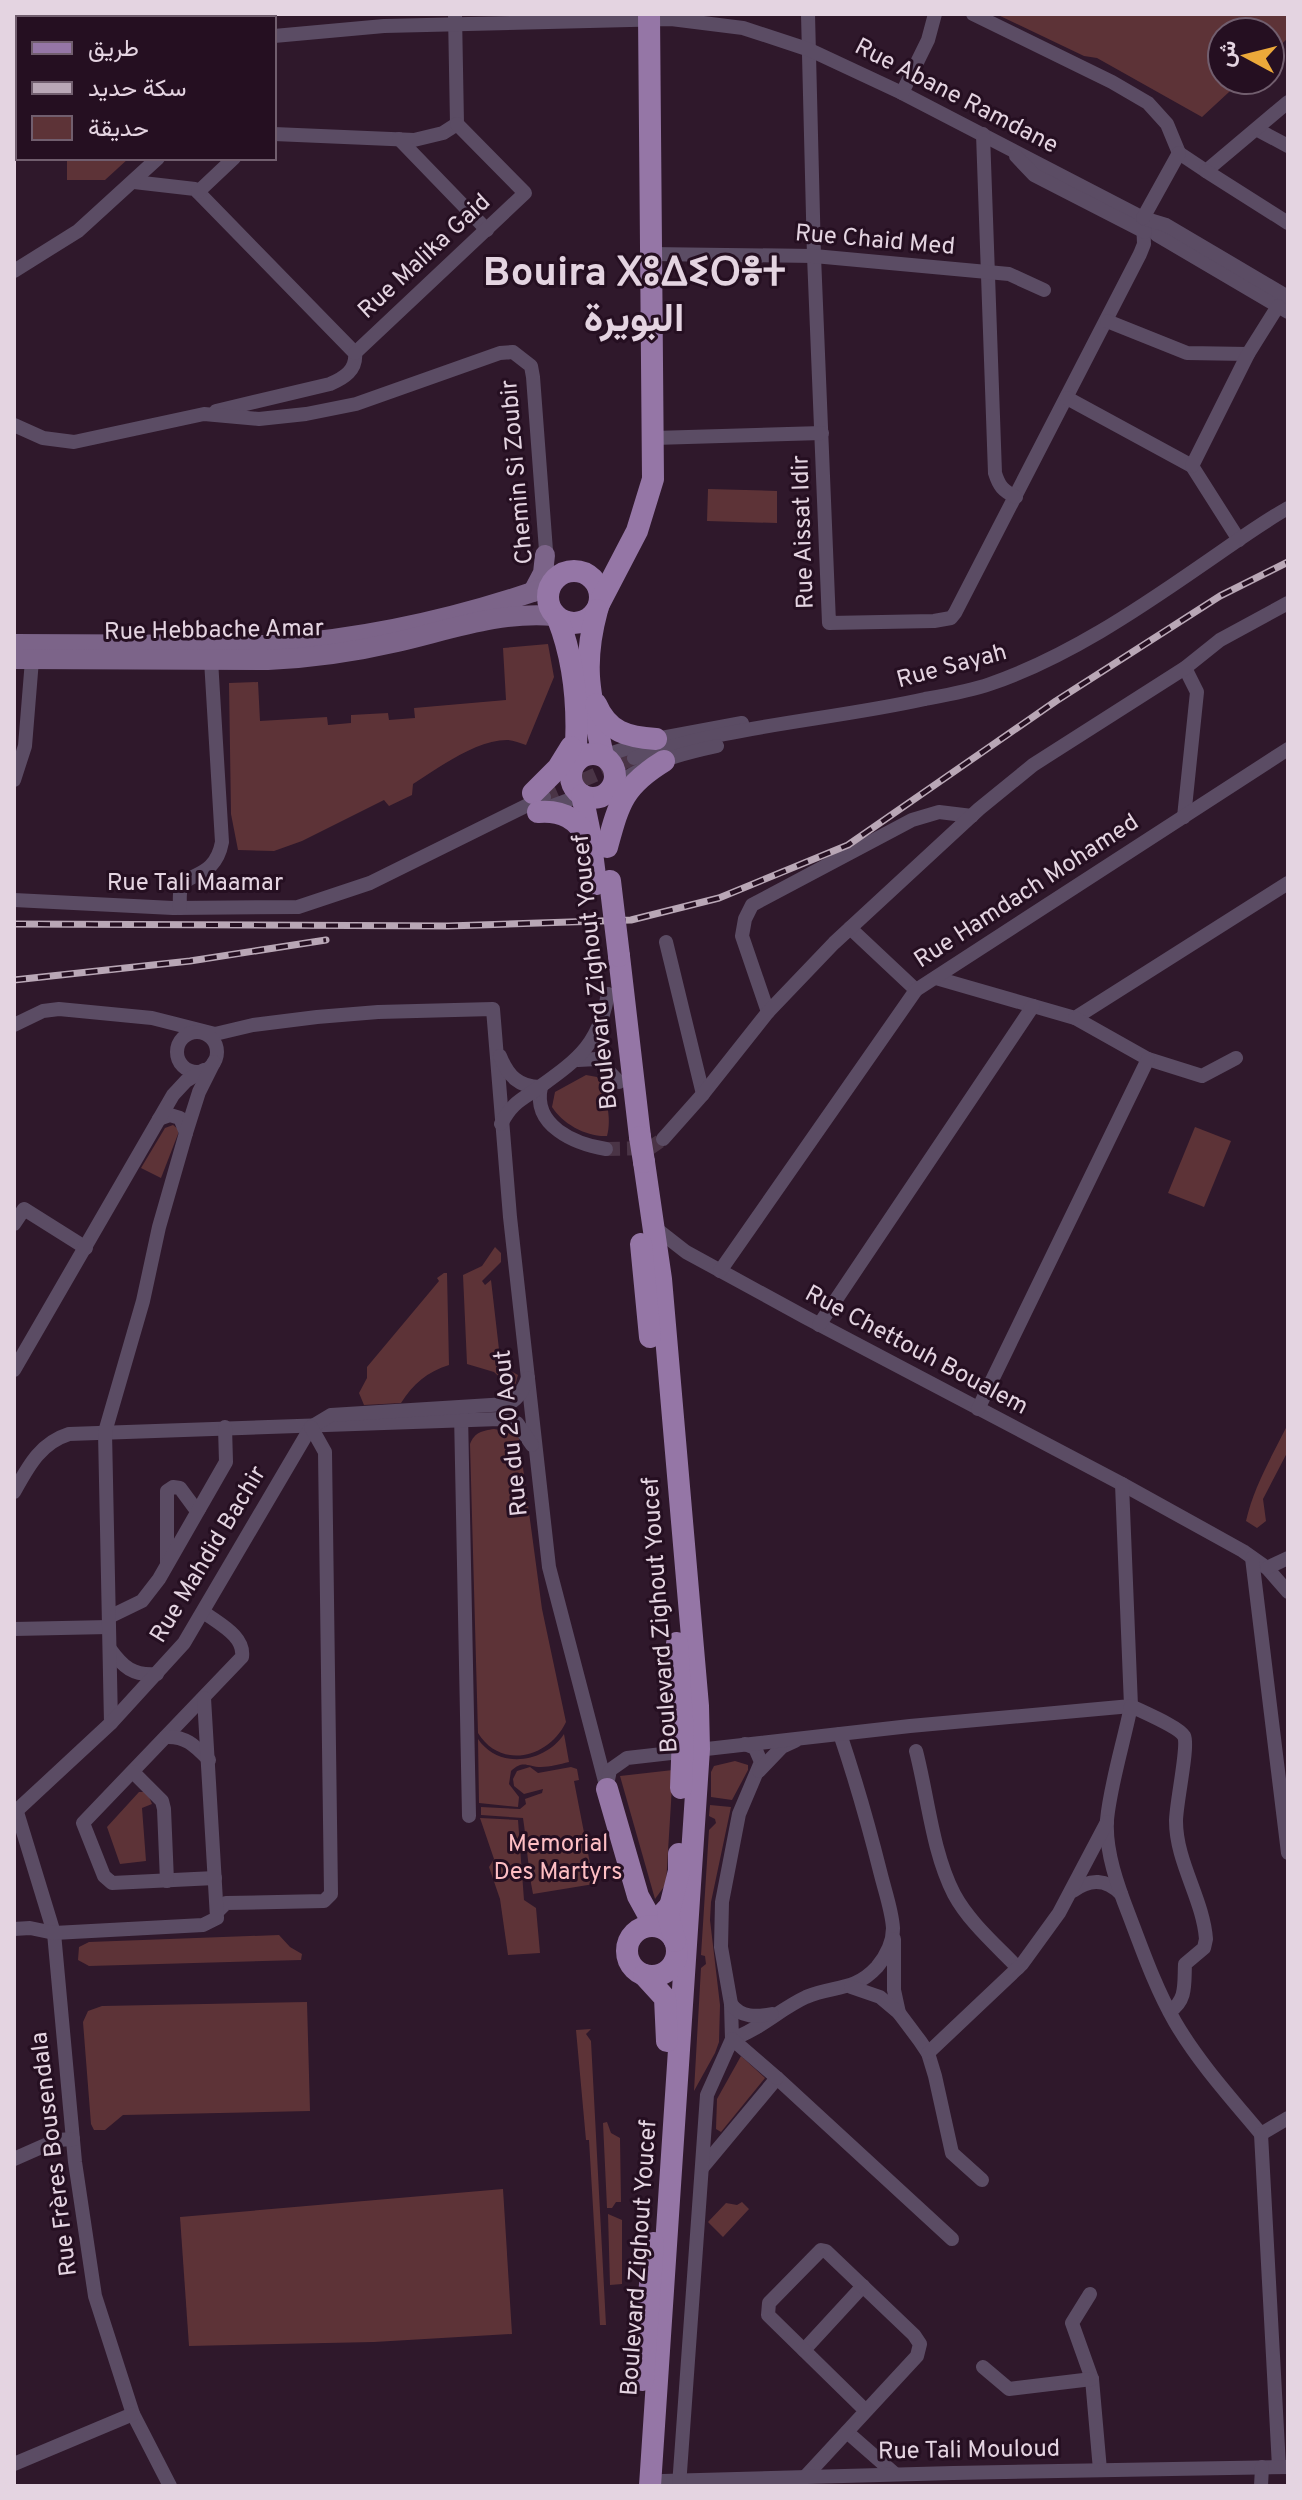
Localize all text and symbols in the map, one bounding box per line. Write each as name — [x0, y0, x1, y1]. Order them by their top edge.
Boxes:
legend — [16, 16, 276, 160]
north arrow — [1206, 16, 1286, 96]
street label: Rue Abane Ramdane — [849, 33, 1063, 161]
text: طريق — [88, 35, 139, 65]
text: ش — [1214, 39, 1244, 69]
text: سكة حديد — [88, 75, 186, 105]
text: حديقة — [88, 115, 149, 145]
street label: Rue Malika Gaid — [353, 188, 497, 326]
street label: Rue Chaid Med — [794, 219, 956, 263]
district label: Bouira ⵝⵓⵠⵉⵔⴻⵜ البويرة — [483, 250, 785, 346]
street label: Chemin Si Zoubir — [495, 378, 541, 566]
street label: Rue Aissat Idir — [786, 455, 822, 609]
street label: Rue Hebbache Amar — [104, 614, 324, 648]
street label: Rue Sayah — [894, 638, 1010, 696]
street label: Rue Hamdach Mohamed — [909, 808, 1145, 976]
street label: Boulevard Zighout Youcef — [567, 833, 625, 1111]
street label: Rue Tali Maamar — [107, 869, 283, 899]
street label: Rue Chettouh Boualem — [799, 1279, 1033, 1423]
street label: Rue du 20 Aout — [488, 1348, 536, 1518]
street label: Rue Mahdid Bachir — [144, 1461, 274, 1649]
street label: Boulevard Zighout Youcef — [636, 1476, 686, 1754]
park label: Memorial Des Martyrs — [494, 1830, 622, 1888]
street label: Rue Frères Bousendala — [25, 2030, 85, 2278]
street label: Boulevard Zighout Youcef — [615, 2119, 665, 2397]
street label: Rue Tali Mouloud — [878, 2434, 1060, 2468]

